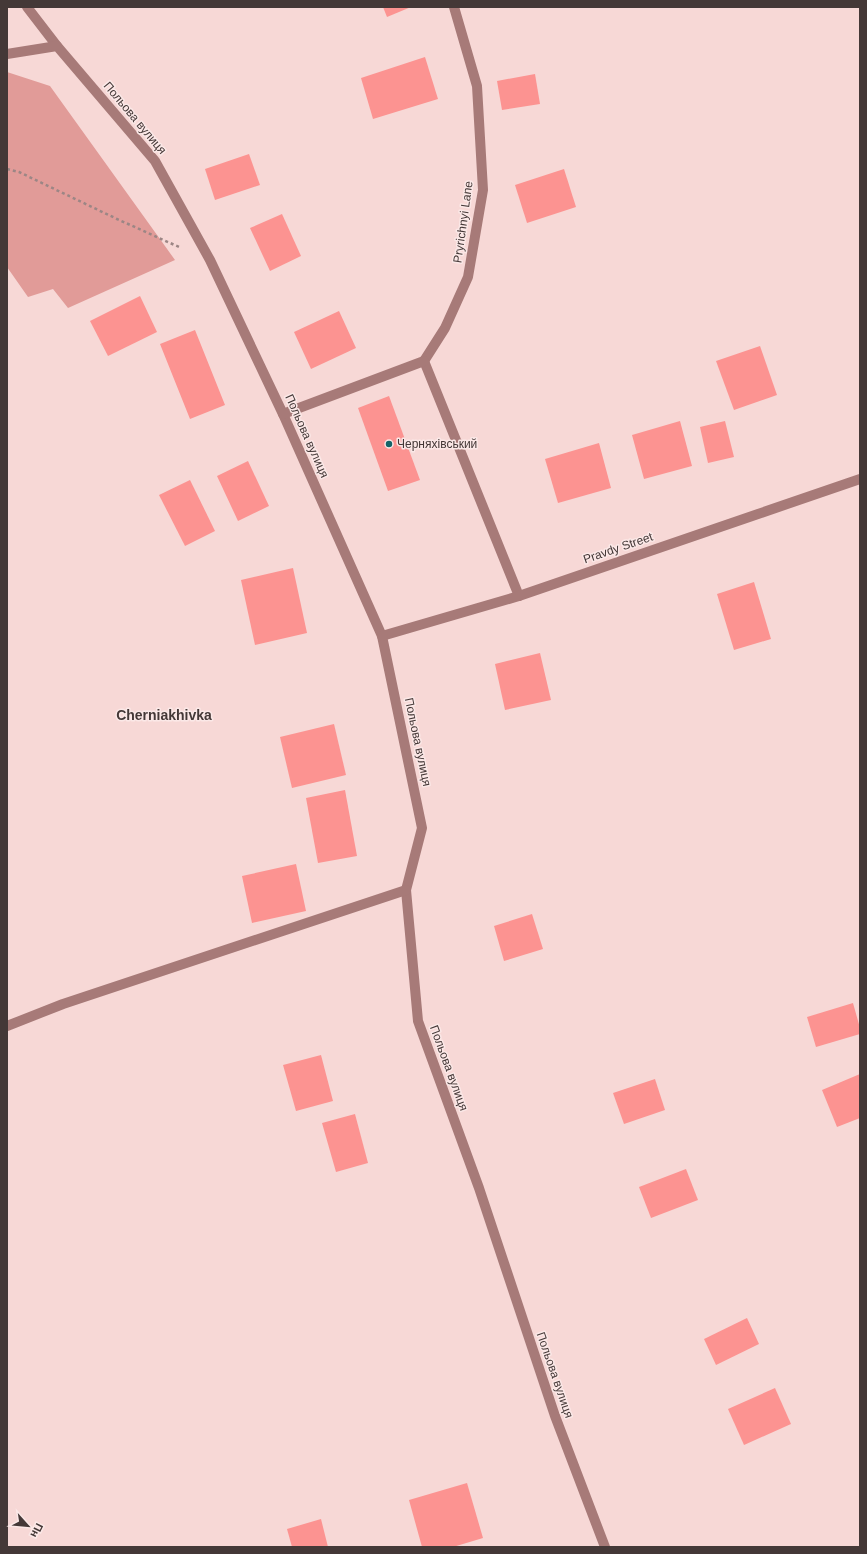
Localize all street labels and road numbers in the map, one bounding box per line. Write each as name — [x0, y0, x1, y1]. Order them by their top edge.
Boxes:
street label: Польова вулиця — [101, 79, 169, 157]
street label: Pryrichnyi Lane — [450, 180, 476, 264]
street label: Польова вулиця — [282, 392, 332, 480]
street label: Pravdy Street — [581, 529, 655, 566]
street label: Польова вулиця — [402, 696, 434, 788]
street label: Польова вулиця — [427, 1023, 471, 1113]
street label: Польова вулиця — [534, 1330, 576, 1420]

